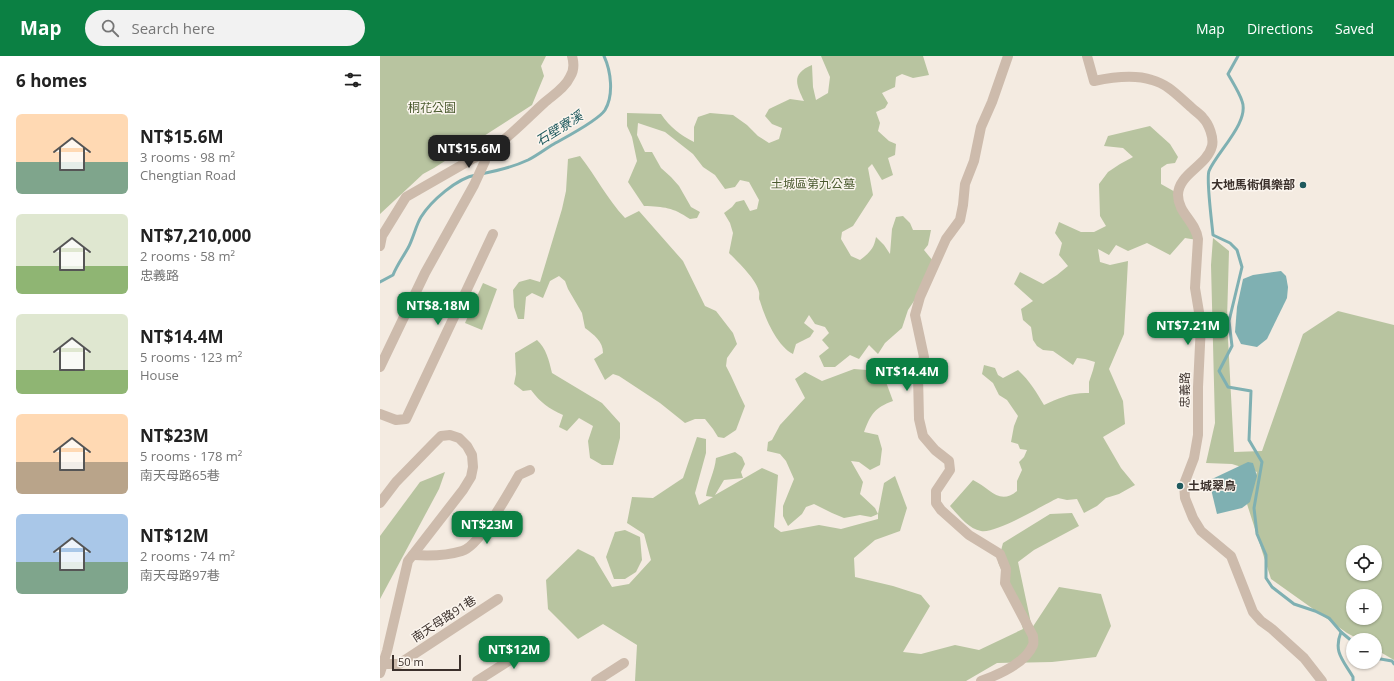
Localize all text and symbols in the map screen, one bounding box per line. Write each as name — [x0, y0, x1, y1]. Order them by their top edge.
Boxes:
search box — [85, 10, 365, 46]
text: Map — [20, 15, 61, 41]
icon: search — [99, 17, 121, 39]
text: Search here — [131, 18, 215, 38]
text: Map — [1196, 19, 1225, 38]
text: Directions — [1247, 19, 1313, 38]
text: Saved — [1335, 19, 1374, 38]
text: 6 homes — [16, 69, 87, 92]
icon: filters — [342, 69, 364, 91]
park label: 桐花公園 — [408, 99, 456, 116]
water label: 石壁寮溪 — [532, 106, 588, 149]
text: NT$15.6M — [140, 125, 223, 148]
icon: home — [48, 130, 96, 178]
pin: NT$15.6M — [428, 135, 510, 169]
text: NT$15.6M — [437, 139, 501, 157]
text: 3 rooms · 98 m² — [140, 148, 235, 166]
text: Chengtian Road — [140, 166, 236, 184]
park label: 土城區第九公墓 — [771, 175, 855, 192]
place label: 大地馬術俱樂部 — [1211, 176, 1295, 193]
marker: 大地馬術俱樂部 — [1298, 180, 1308, 190]
text: NT$7,210,000 — [140, 224, 251, 247]
icon: home — [48, 230, 96, 278]
text: 2 rooms · 58 m² — [140, 247, 235, 265]
text: 忠義路 — [140, 266, 179, 284]
pin: NT$8.18M — [397, 292, 479, 326]
text: NT$8.18M — [406, 296, 470, 314]
pin: NT$7.21M — [1147, 312, 1229, 346]
text: NT$7.21M — [1156, 316, 1220, 334]
text: NT$14.4M — [140, 325, 223, 348]
icon: home — [48, 330, 96, 378]
text: 5 rooms · 123 m² — [140, 348, 242, 366]
pin: NT$14.4M — [866, 358, 948, 392]
text: NT$14.4M — [875, 362, 939, 380]
text: House — [140, 366, 179, 384]
street label: 忠義路 — [1176, 372, 1193, 408]
text: NT$23M — [140, 424, 209, 447]
icon: home — [48, 430, 96, 478]
text: 5 rooms · 178 m² — [140, 447, 242, 465]
text: 南天母路65巷 — [140, 466, 220, 484]
place label: 土城翠鳥 — [1188, 477, 1236, 494]
marker: 土城翠鳥 — [1175, 481, 1185, 491]
pin: NT$23M — [454, 511, 520, 545]
text: NT$23M — [461, 515, 513, 533]
text: NT$12M — [140, 524, 209, 547]
icon: home — [48, 530, 96, 578]
map controls — [1346, 545, 1382, 669]
button: locate — [1346, 545, 1382, 581]
text: 2 rooms · 74 m² — [140, 547, 235, 565]
text: 南天母路97巷 — [140, 566, 220, 584]
button: + — [1346, 589, 1382, 625]
street label: 南天母路91巷 — [408, 591, 479, 646]
button: − — [1346, 633, 1382, 669]
pin: NT$12M — [481, 636, 547, 670]
text: NT$12M — [488, 640, 540, 658]
scale bar — [392, 653, 461, 672]
text: 50 m — [398, 654, 424, 669]

